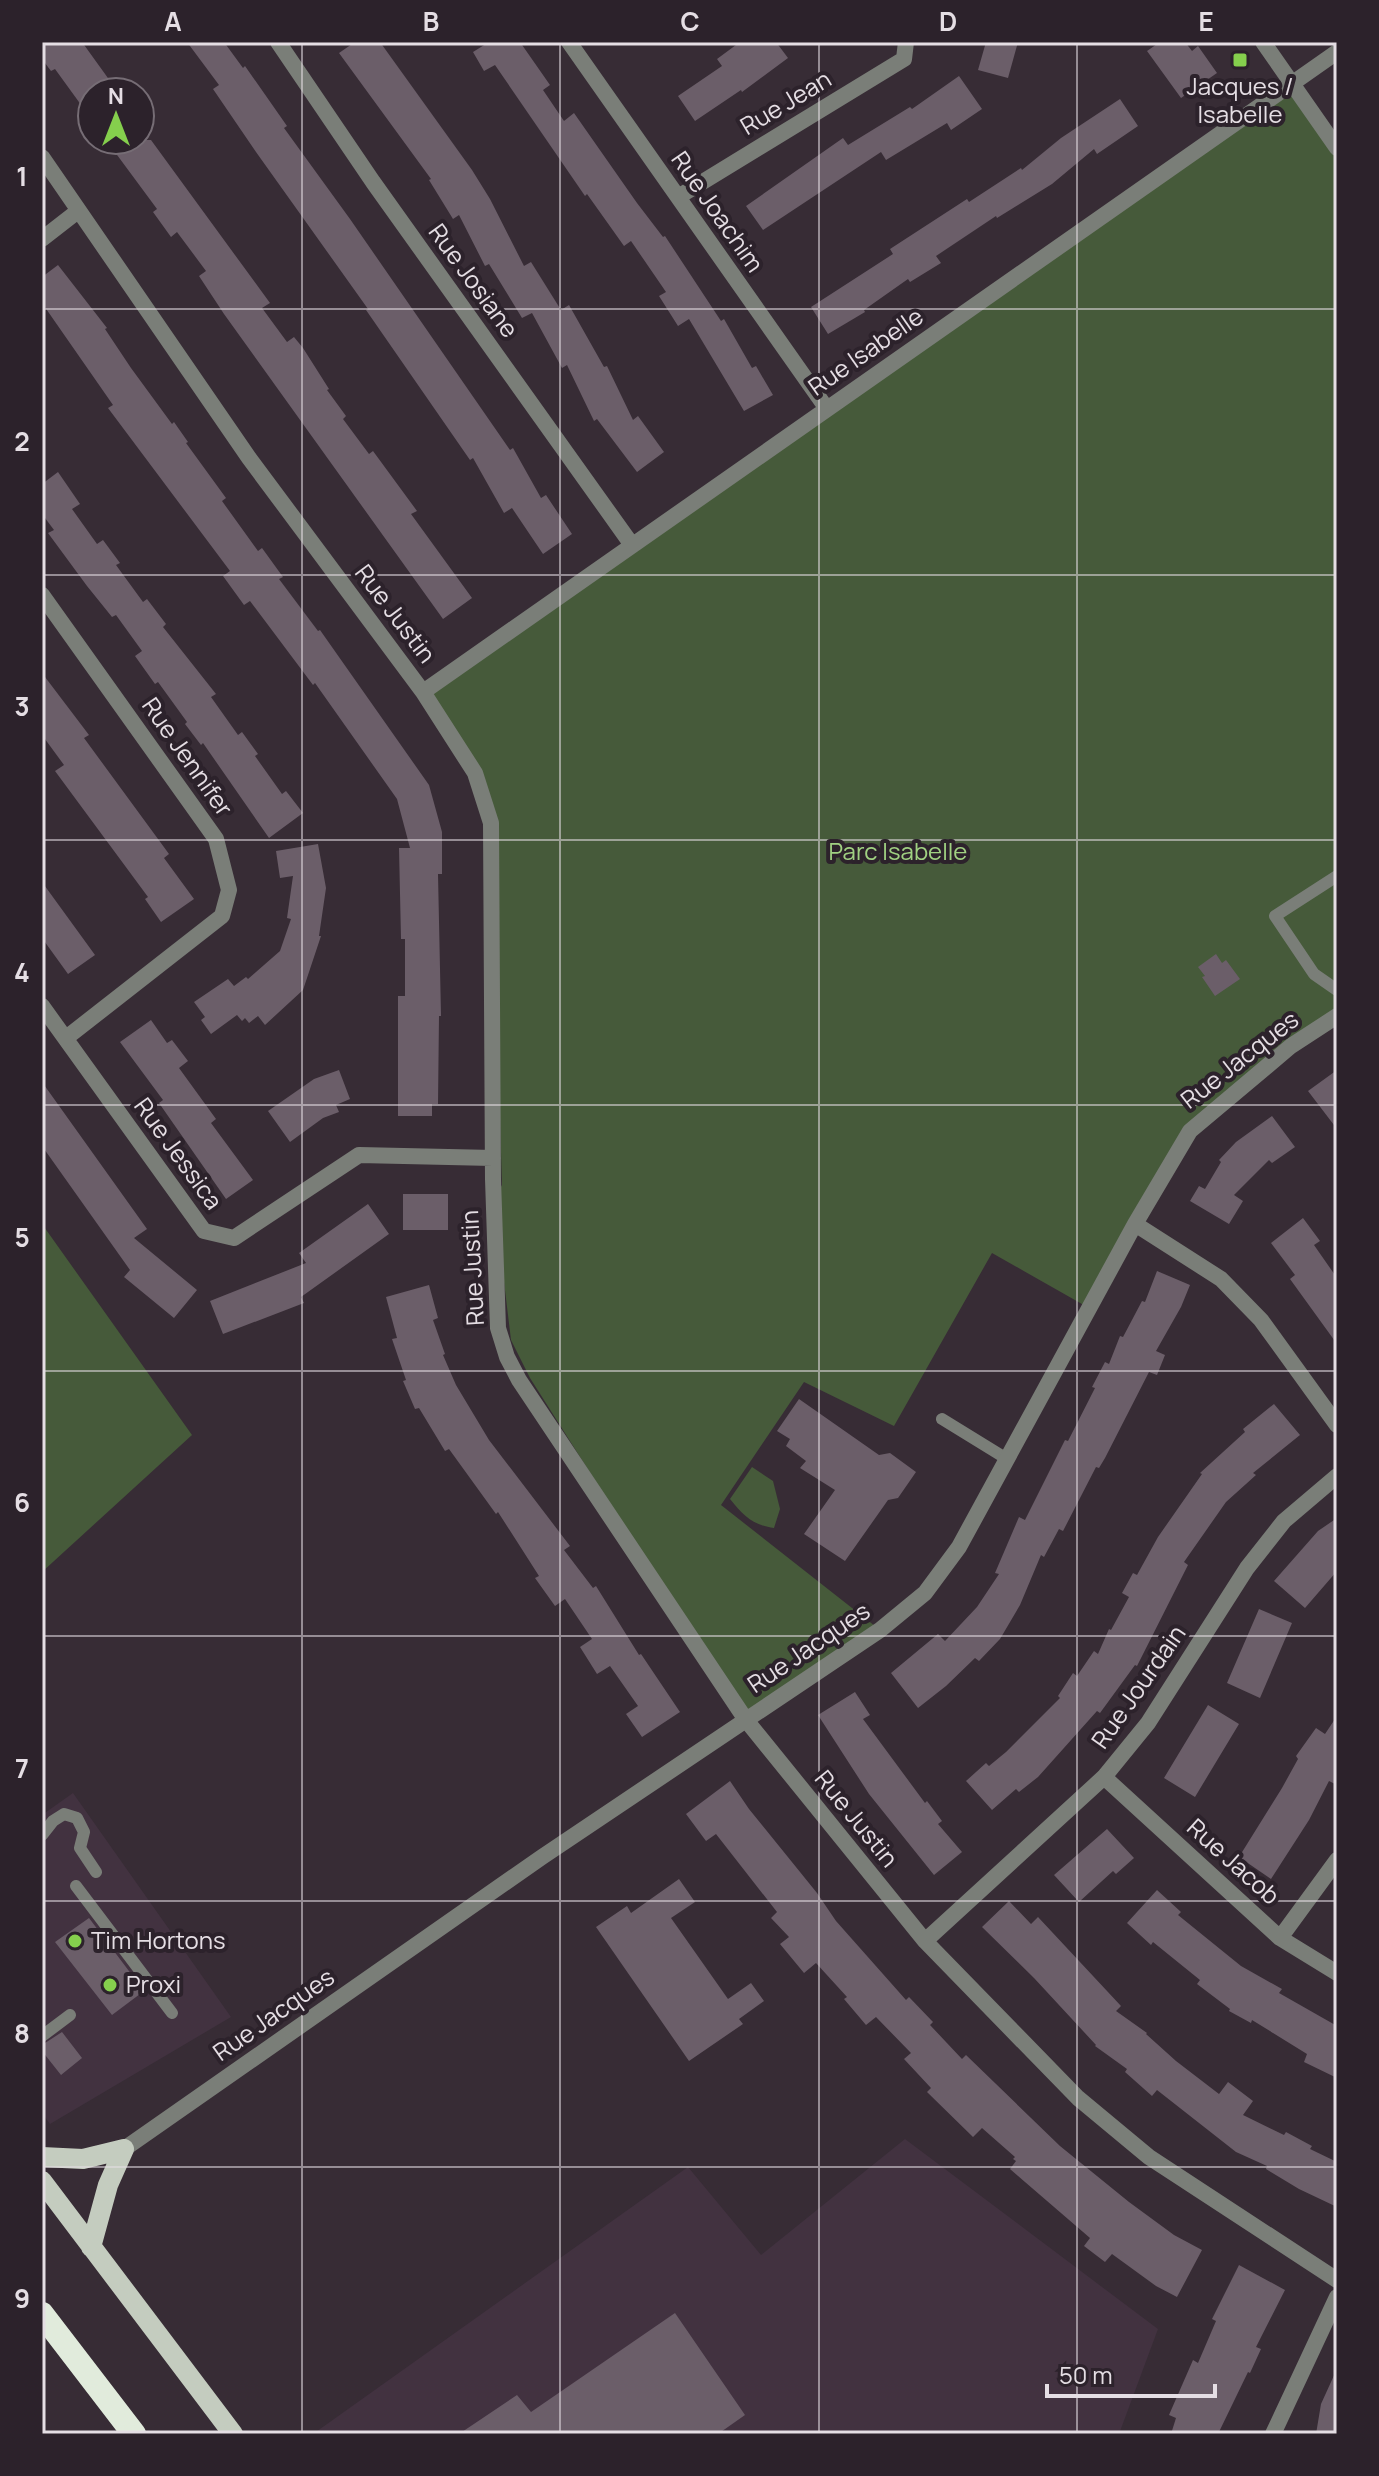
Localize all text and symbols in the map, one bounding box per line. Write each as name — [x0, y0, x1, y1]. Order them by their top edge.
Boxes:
text: A — [164, 3, 182, 39]
text: B — [423, 3, 439, 39]
text: C — [680, 3, 700, 39]
text: D — [939, 3, 957, 39]
text: E — [1198, 3, 1214, 39]
marker: Jacques / Isabelle — [1231, 51, 1249, 69]
street label: Rue Jean — [734, 62, 837, 142]
place label: Jacques / Isabelle — [1187, 69, 1293, 130]
north arrow — [76, 76, 156, 156]
text: N — [108, 81, 124, 111]
street label: Rue Joachim — [664, 144, 772, 278]
text: 1 — [16, 158, 28, 194]
street label: Rue Josiane — [422, 217, 527, 344]
street label: Rue Isabelle — [801, 299, 929, 402]
text: 2 — [14, 423, 30, 459]
street label: Rue Justin — [348, 557, 444, 669]
text: 3 — [14, 688, 30, 724]
street label: Rue Jennifer — [135, 690, 241, 822]
park label: Parc Isabelle — [829, 834, 967, 867]
text: 4 — [14, 954, 30, 990]
street label: Rue Jacques — [1173, 1002, 1305, 1115]
street label: Rue Jessica — [127, 1091, 231, 1216]
street label: Rue Justin — [452, 1209, 491, 1327]
text: 5 — [14, 1219, 30, 1255]
text: 6 — [14, 1484, 30, 1520]
street label: Rue Jacques — [740, 1594, 876, 1700]
street label: Rue Jourdain — [1083, 1618, 1192, 1754]
text: 7 — [15, 1750, 29, 1786]
street label: Rue Justin — [808, 1763, 906, 1873]
street label: Rue Jacob — [1181, 1810, 1287, 1911]
place label: Tim Hortons — [91, 1923, 226, 1956]
marker: Tim Hortons — [66, 1932, 84, 1950]
street label: Rue Jacques — [206, 1960, 340, 2068]
place label: Proxi — [126, 1967, 181, 2000]
marker: Proxi — [101, 1976, 119, 1994]
text: 8 — [14, 2015, 30, 2051]
text: 9 — [14, 2280, 30, 2316]
scale bar — [1047, 2348, 1215, 2398]
text: 50 m — [1059, 2358, 1113, 2391]

